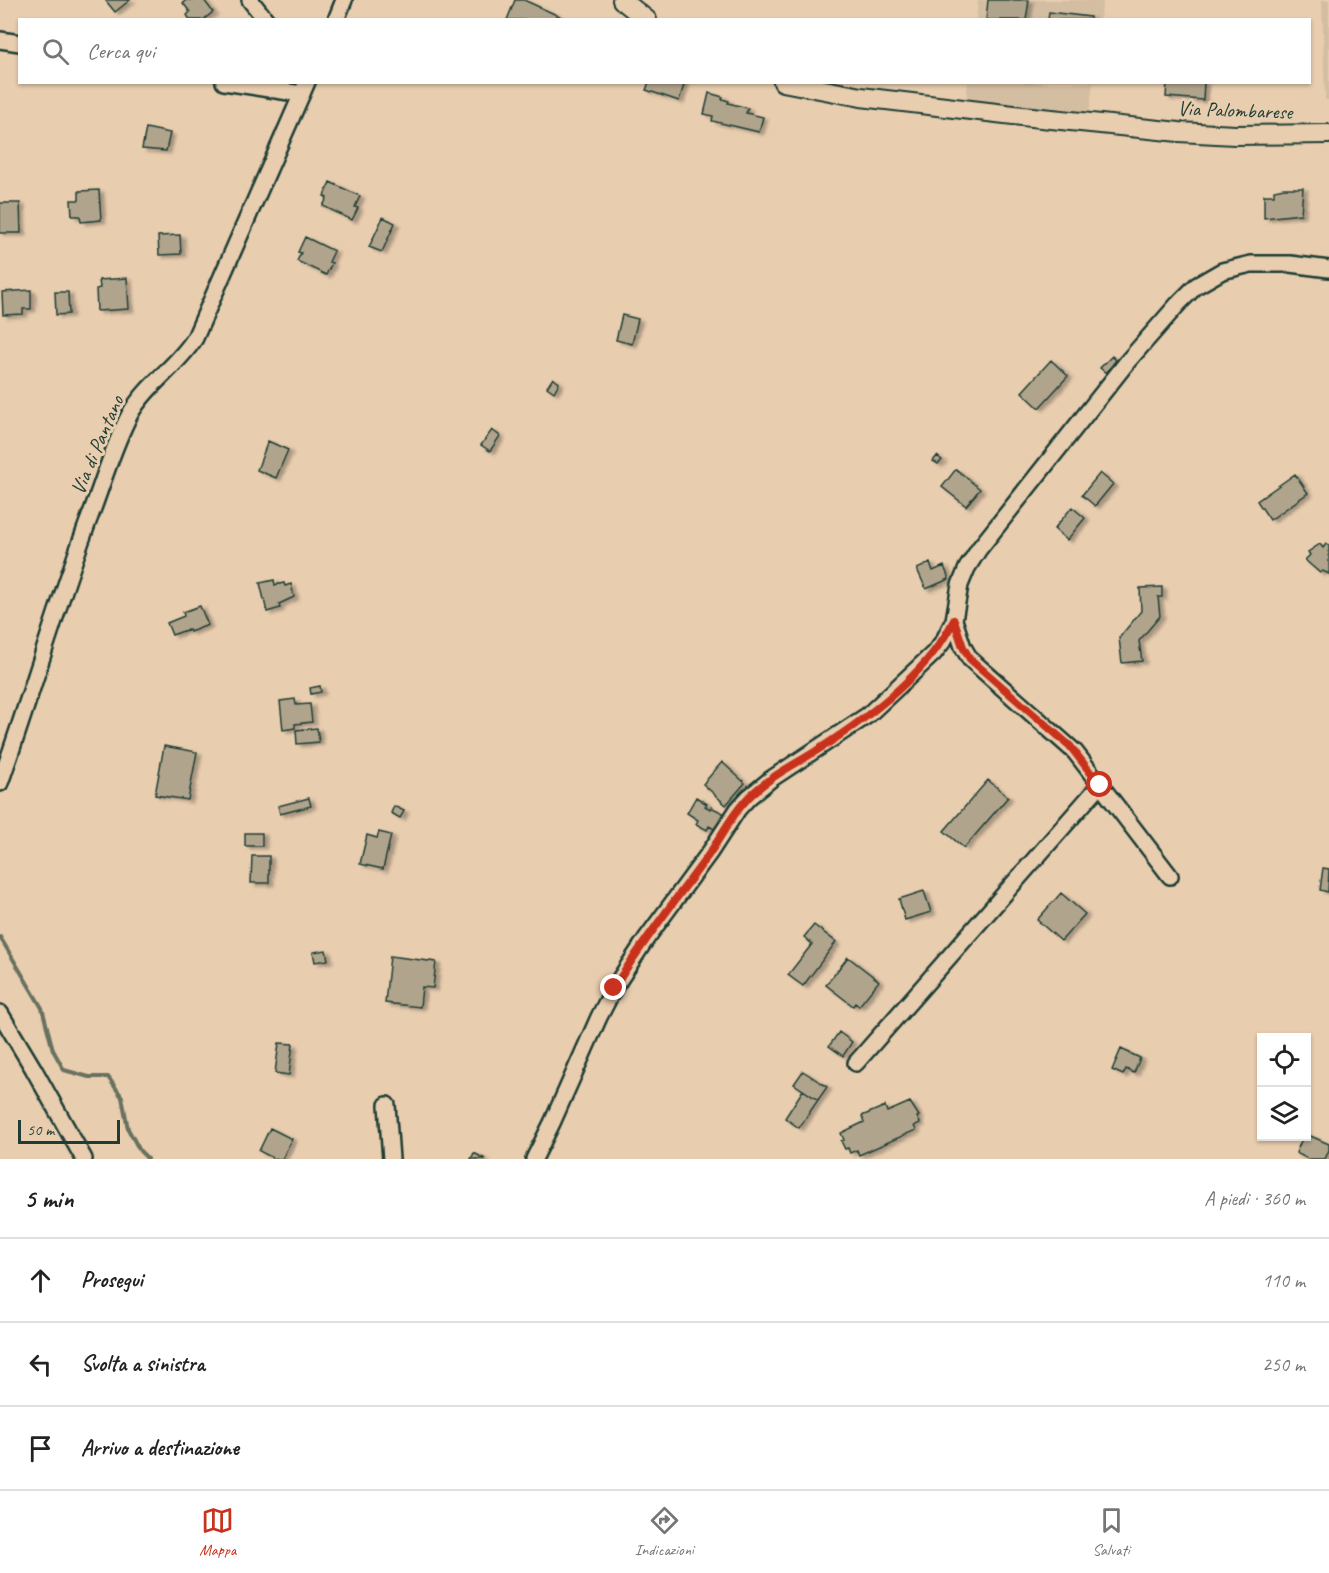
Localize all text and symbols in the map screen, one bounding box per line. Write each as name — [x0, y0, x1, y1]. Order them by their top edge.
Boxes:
search box — [18, 18, 1311, 84]
icon: search — [39, 35, 72, 68]
text: Cerca qui — [87, 37, 155, 65]
street label: Via Palombarese — [1177, 95, 1295, 125]
street label: Via di Pantano — [65, 390, 130, 498]
route start — [1086, 771, 1112, 797]
route end — [600, 974, 626, 1000]
map controls — [1257, 1033, 1311, 1141]
button: locate — [1257, 1033, 1311, 1087]
button: layers — [1257, 1087, 1311, 1141]
scale bar — [18, 1117, 120, 1144]
text: 50 m — [27, 1120, 54, 1140]
text: 5 min — [24, 1182, 73, 1215]
text: A piedi · 360 m — [1204, 1186, 1305, 1211]
icon: ahead — [24, 1264, 57, 1297]
text: Prosegui — [81, 1266, 143, 1294]
text: 110 m — [1262, 1268, 1305, 1293]
icon: left — [24, 1348, 57, 1381]
text: Svolta a sinistra — [81, 1350, 205, 1378]
text: 250 m — [1262, 1352, 1305, 1377]
icon: arrive — [24, 1432, 57, 1465]
text: Arrivo a destinazione — [81, 1434, 239, 1462]
tab: Mappa — [199, 1504, 236, 1560]
tab: Indicazioni — [635, 1504, 694, 1560]
tab: Salvati — [1092, 1504, 1130, 1560]

